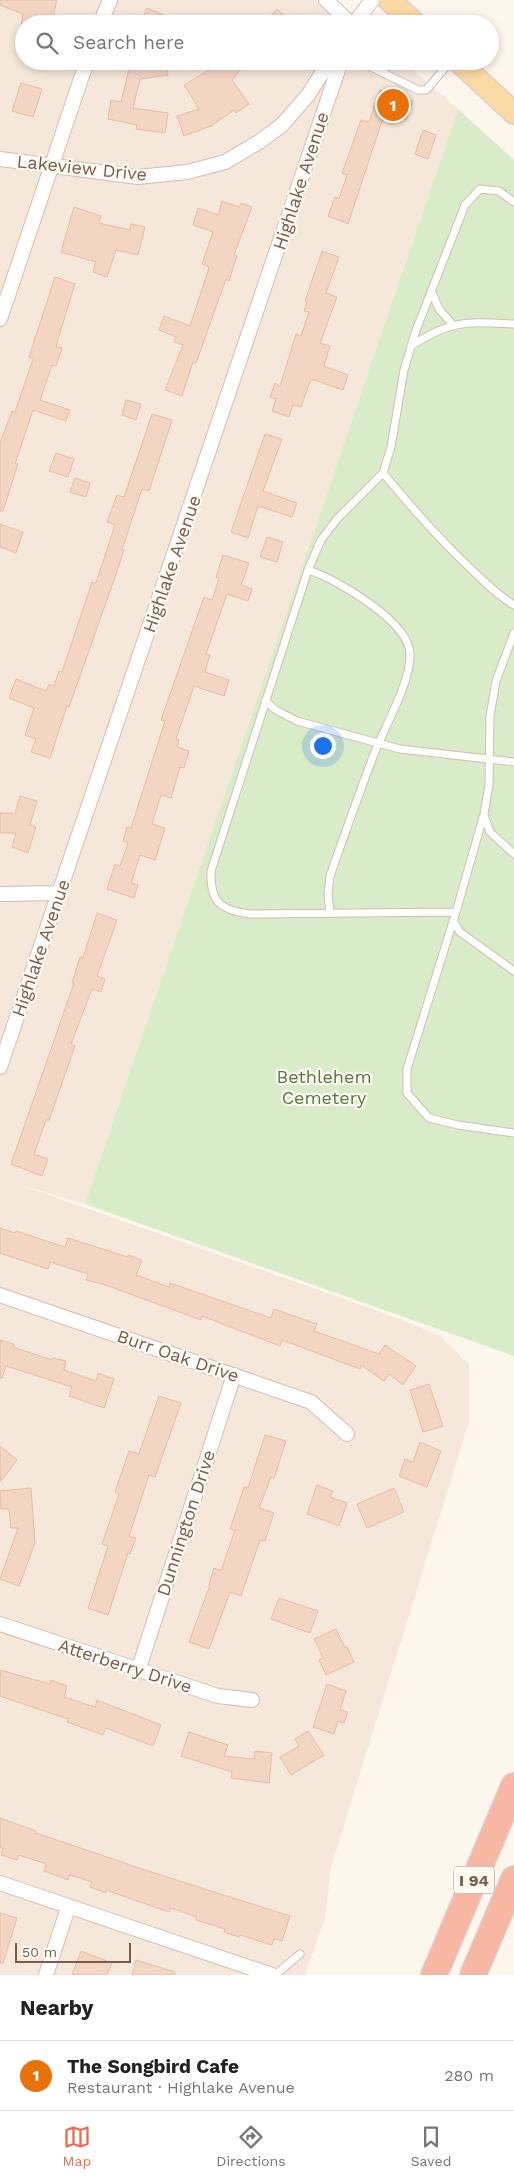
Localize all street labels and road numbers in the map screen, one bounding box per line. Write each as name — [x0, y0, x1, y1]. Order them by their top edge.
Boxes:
street label: Highlake Avenue — [268, 109, 333, 252]
street label: Lakeview Drive — [16, 150, 148, 185]
street label: Highlake Avenue — [138, 492, 205, 635]
street label: Highlake Avenue — [7, 876, 74, 1019]
street label: Burr Oak Drive — [114, 1325, 242, 1386]
street label: Dunnington Drive — [152, 1447, 219, 1598]
street label: Atterberry Drive — [56, 1634, 195, 1697]
road number: I 94 — [454, 1866, 494, 1894]

